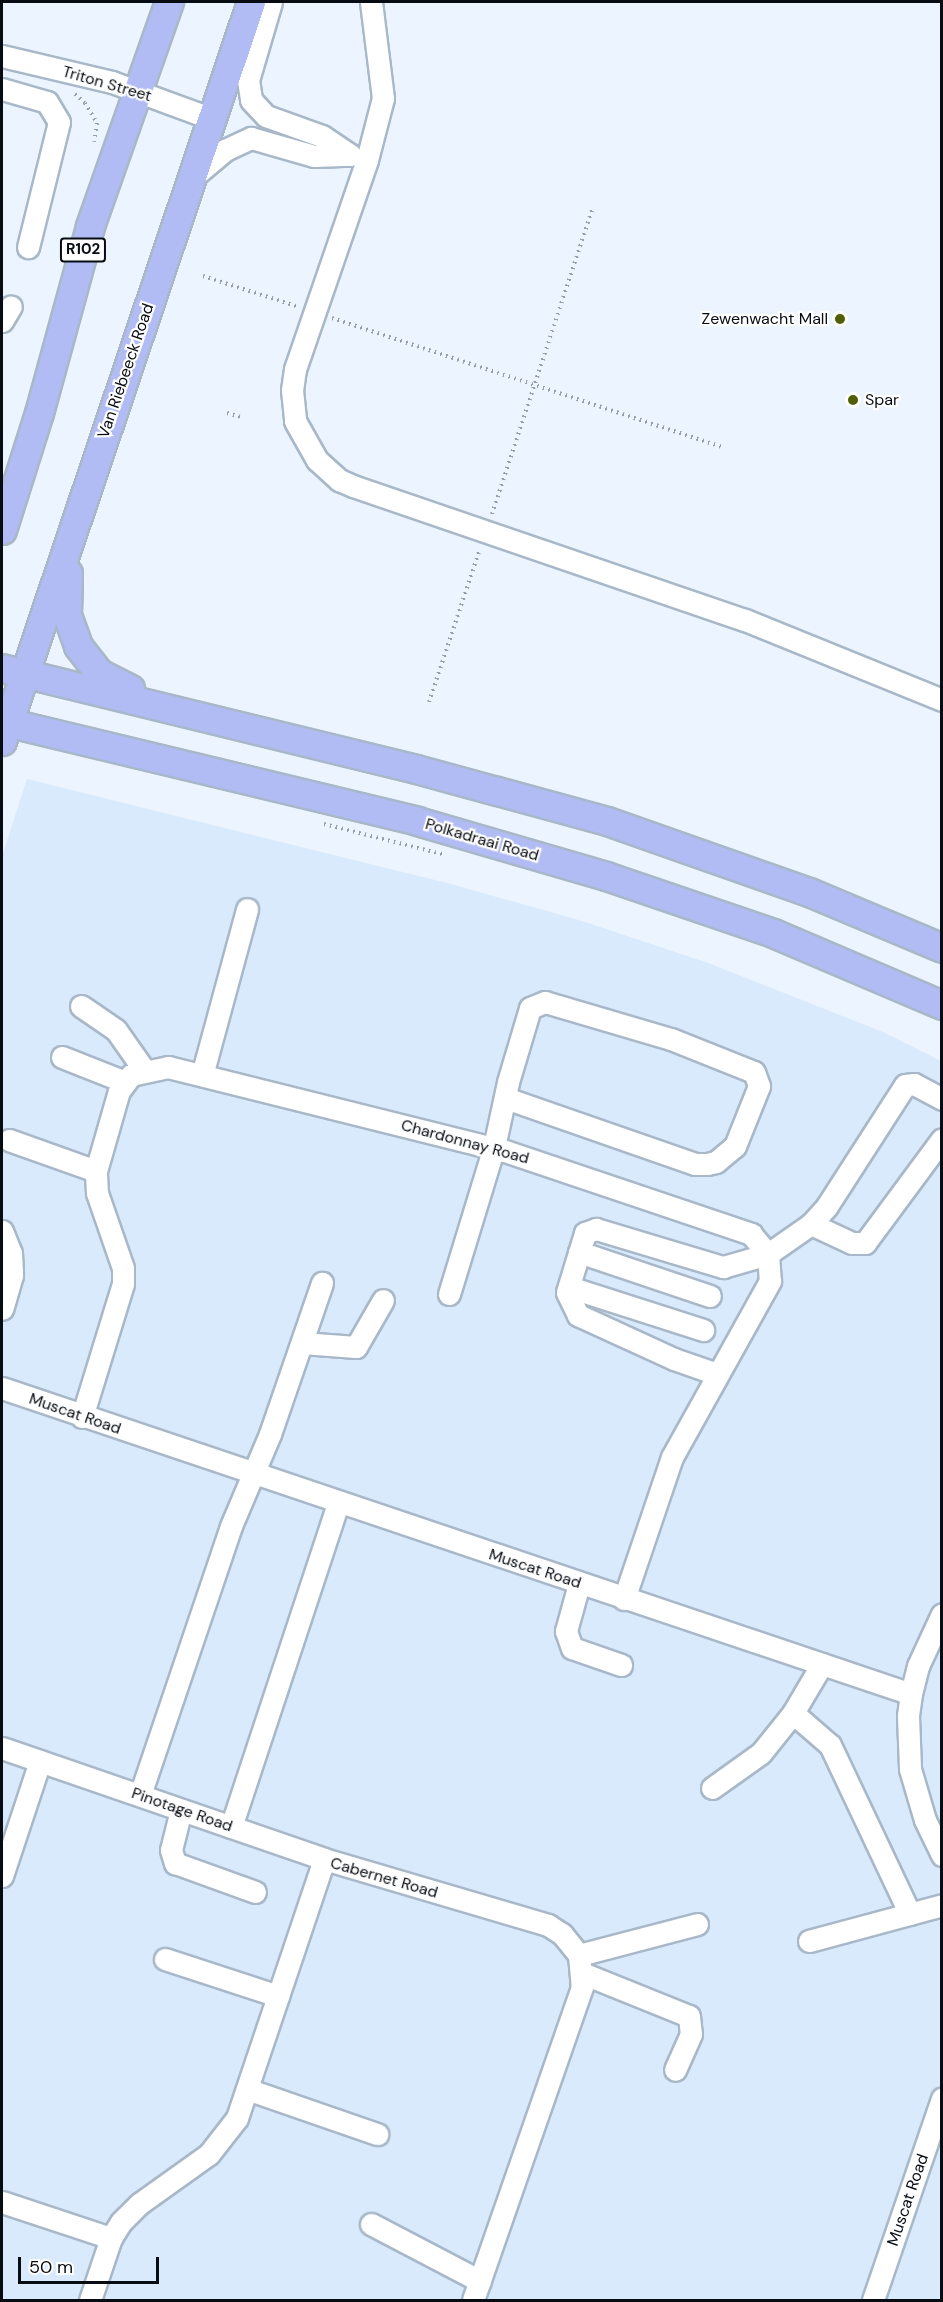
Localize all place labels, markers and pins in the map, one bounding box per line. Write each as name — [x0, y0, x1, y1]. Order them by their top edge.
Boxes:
place label: Zewenwacht Mall — [702, 309, 828, 329]
marker: Zewenwacht Mall — [833, 312, 847, 326]
place label: Spar — [865, 390, 899, 410]
marker: Spar — [846, 393, 860, 407]

